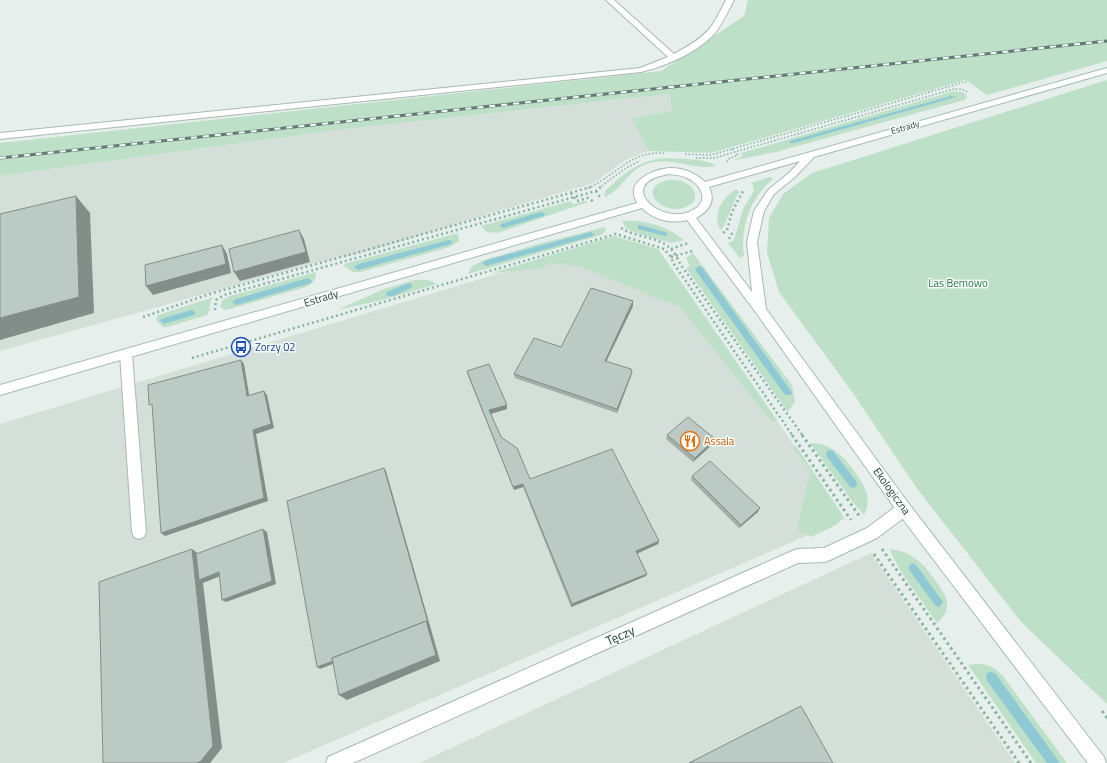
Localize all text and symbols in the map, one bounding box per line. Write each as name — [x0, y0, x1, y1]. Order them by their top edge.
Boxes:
street label: Estrady — [889, 117, 921, 137]
park label: Las Bemowo — [928, 275, 988, 291]
street label: Estrady — [302, 285, 341, 311]
bus stop icon: Zorzy 02 — [230, 336, 252, 358]
place label: Zorzy 02 — [255, 339, 295, 355]
restaurant icon: Assala — [679, 430, 701, 452]
place label: Assala — [704, 433, 735, 449]
street label: Ekologiczna — [869, 464, 915, 518]
street label: Tęczy — [602, 620, 638, 650]

